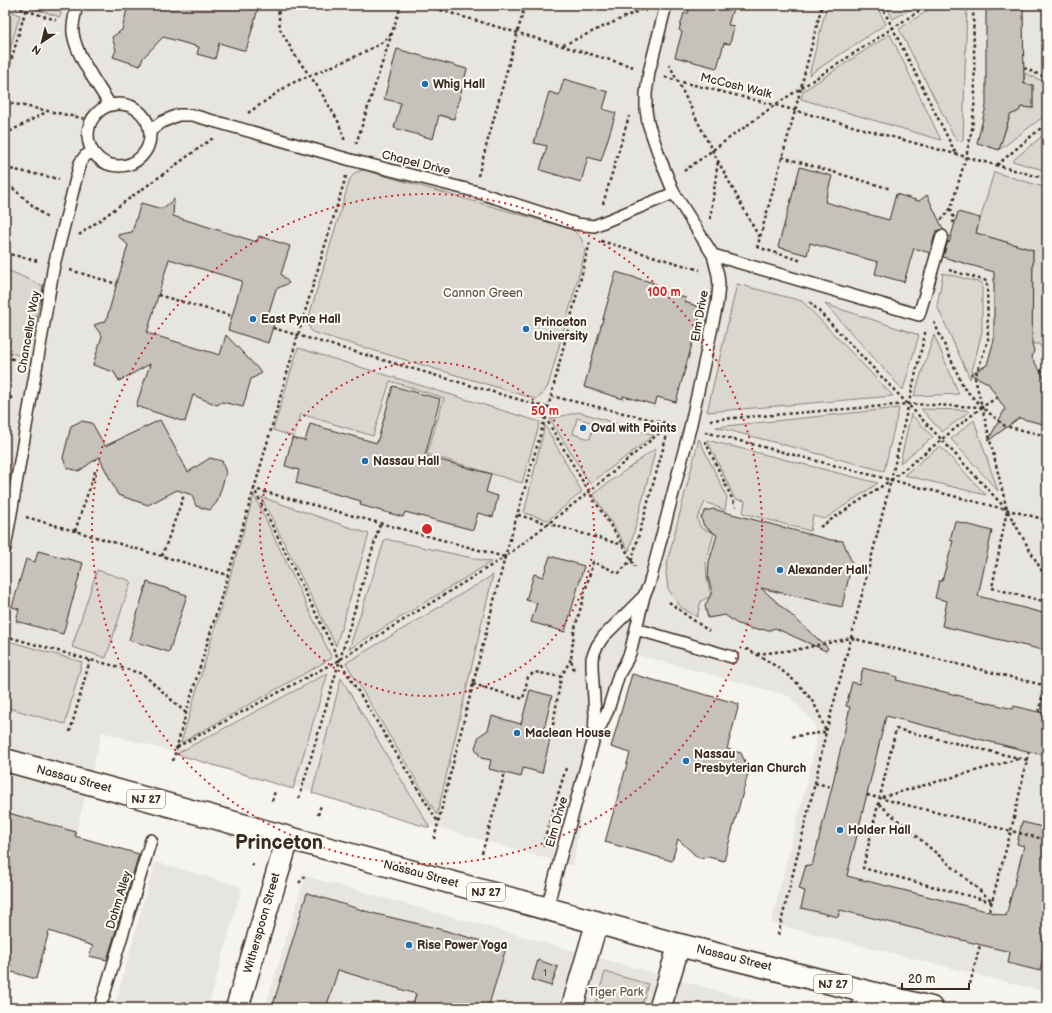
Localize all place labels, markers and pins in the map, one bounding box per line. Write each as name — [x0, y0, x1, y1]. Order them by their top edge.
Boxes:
place label: Whig Hall — [433, 77, 485, 92]
marker: Whig Hall — [420, 79, 430, 89]
place label: East Pyne Hall — [261, 312, 341, 327]
marker: East Pyne Hall — [248, 314, 258, 324]
place label: Princeton University — [534, 315, 588, 344]
marker: Princeton University — [521, 324, 531, 334]
place label: Oval with Points — [591, 421, 676, 436]
marker: Oval with Points — [578, 423, 588, 433]
place label: Nassau Hall — [373, 454, 439, 469]
marker: Nassau Hall — [360, 456, 370, 466]
centre of rings — [420, 522, 434, 536]
place label: Alexander Hall — [787, 563, 868, 578]
marker: Alexander Hall — [775, 565, 785, 575]
place label: Maclean House — [525, 726, 611, 741]
marker: Maclean House — [512, 728, 522, 738]
place label: Nassau Presbyterian Church — [694, 747, 806, 776]
marker: Nassau Presbyterian Church — [681, 756, 691, 766]
place label: Holder Hall — [848, 823, 910, 838]
marker: Holder Hall — [835, 825, 845, 835]
place label: Rise Power Yoga — [417, 938, 508, 953]
marker: Rise Power Yoga — [404, 940, 414, 950]

